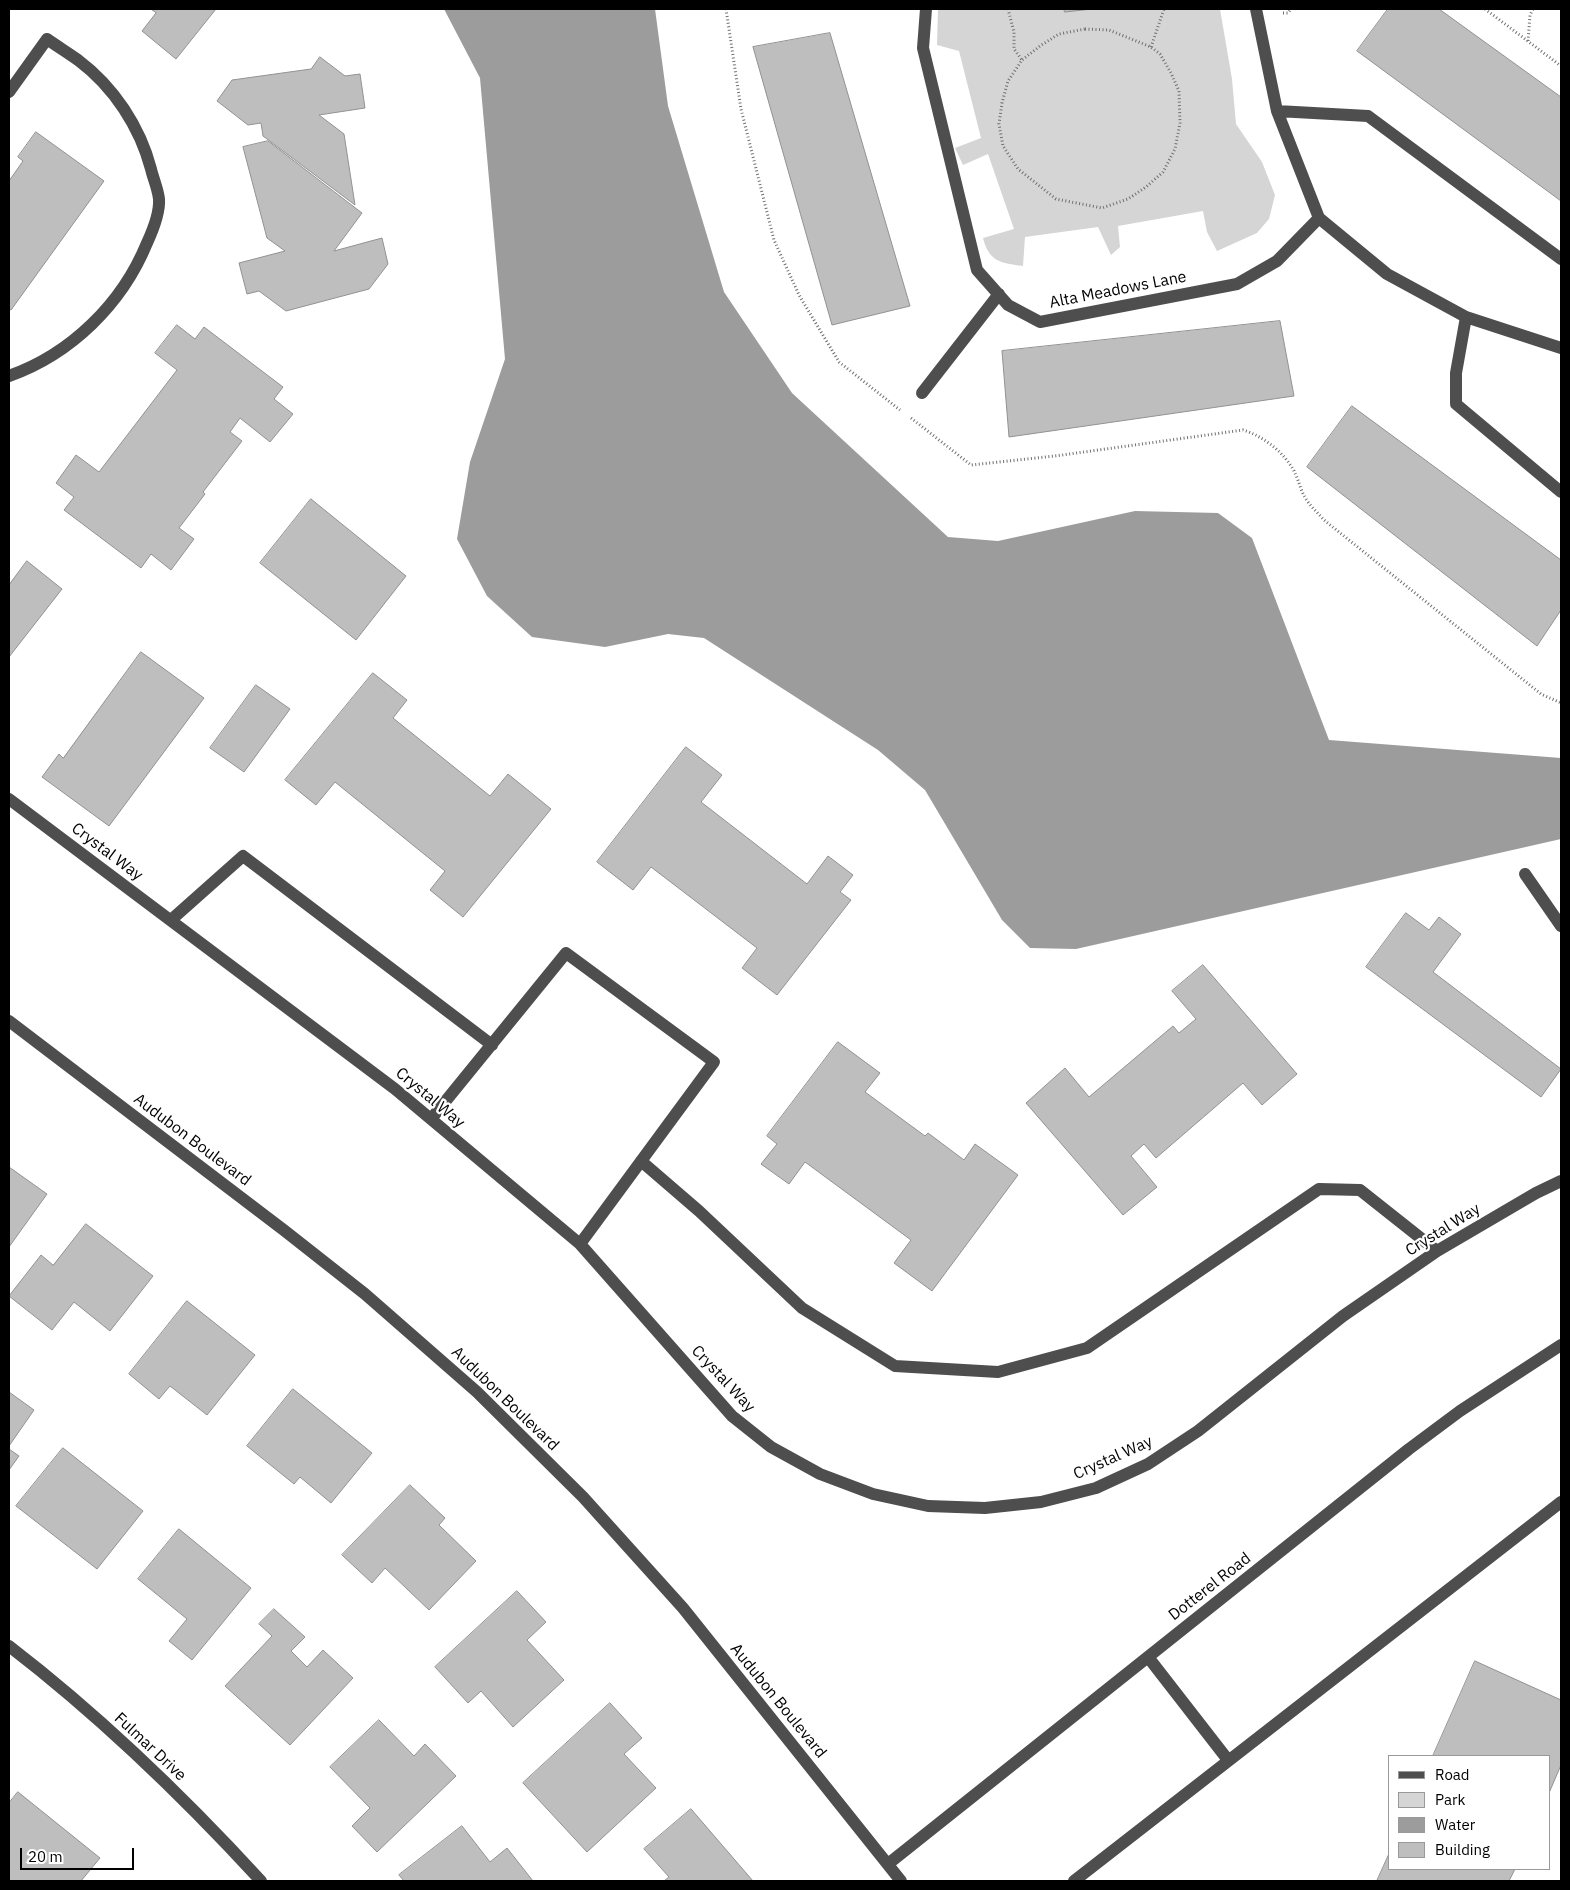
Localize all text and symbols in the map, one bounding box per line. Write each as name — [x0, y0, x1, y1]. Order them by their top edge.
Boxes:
street label: Alta Meadows Lane — [1048, 267, 1188, 313]
street label: Crystal Way — [68, 819, 146, 885]
street label: Crystal Way — [392, 1064, 468, 1132]
street label: Audubon Boulevard — [130, 1090, 254, 1190]
street label: Crystal Way — [1402, 1199, 1484, 1261]
street label: Crystal Way — [687, 1342, 759, 1416]
street label: Audubon Boulevard — [447, 1343, 563, 1455]
street label: Crystal Way — [1071, 1432, 1155, 1484]
street label: Dotterel Road — [1165, 1549, 1255, 1625]
street label: Audubon Boulevard — [726, 1640, 830, 1762]
street label: Fulmar Drive — [110, 1709, 190, 1785]
legend — [1388, 1755, 1550, 1870]
text: Road — [1435, 1765, 1470, 1784]
text: Park — [1435, 1790, 1465, 1809]
text: Water — [1435, 1815, 1475, 1834]
scale bar — [22, 1838, 136, 1870]
text: Building — [1435, 1840, 1490, 1859]
text: 20 m — [28, 1847, 63, 1866]

